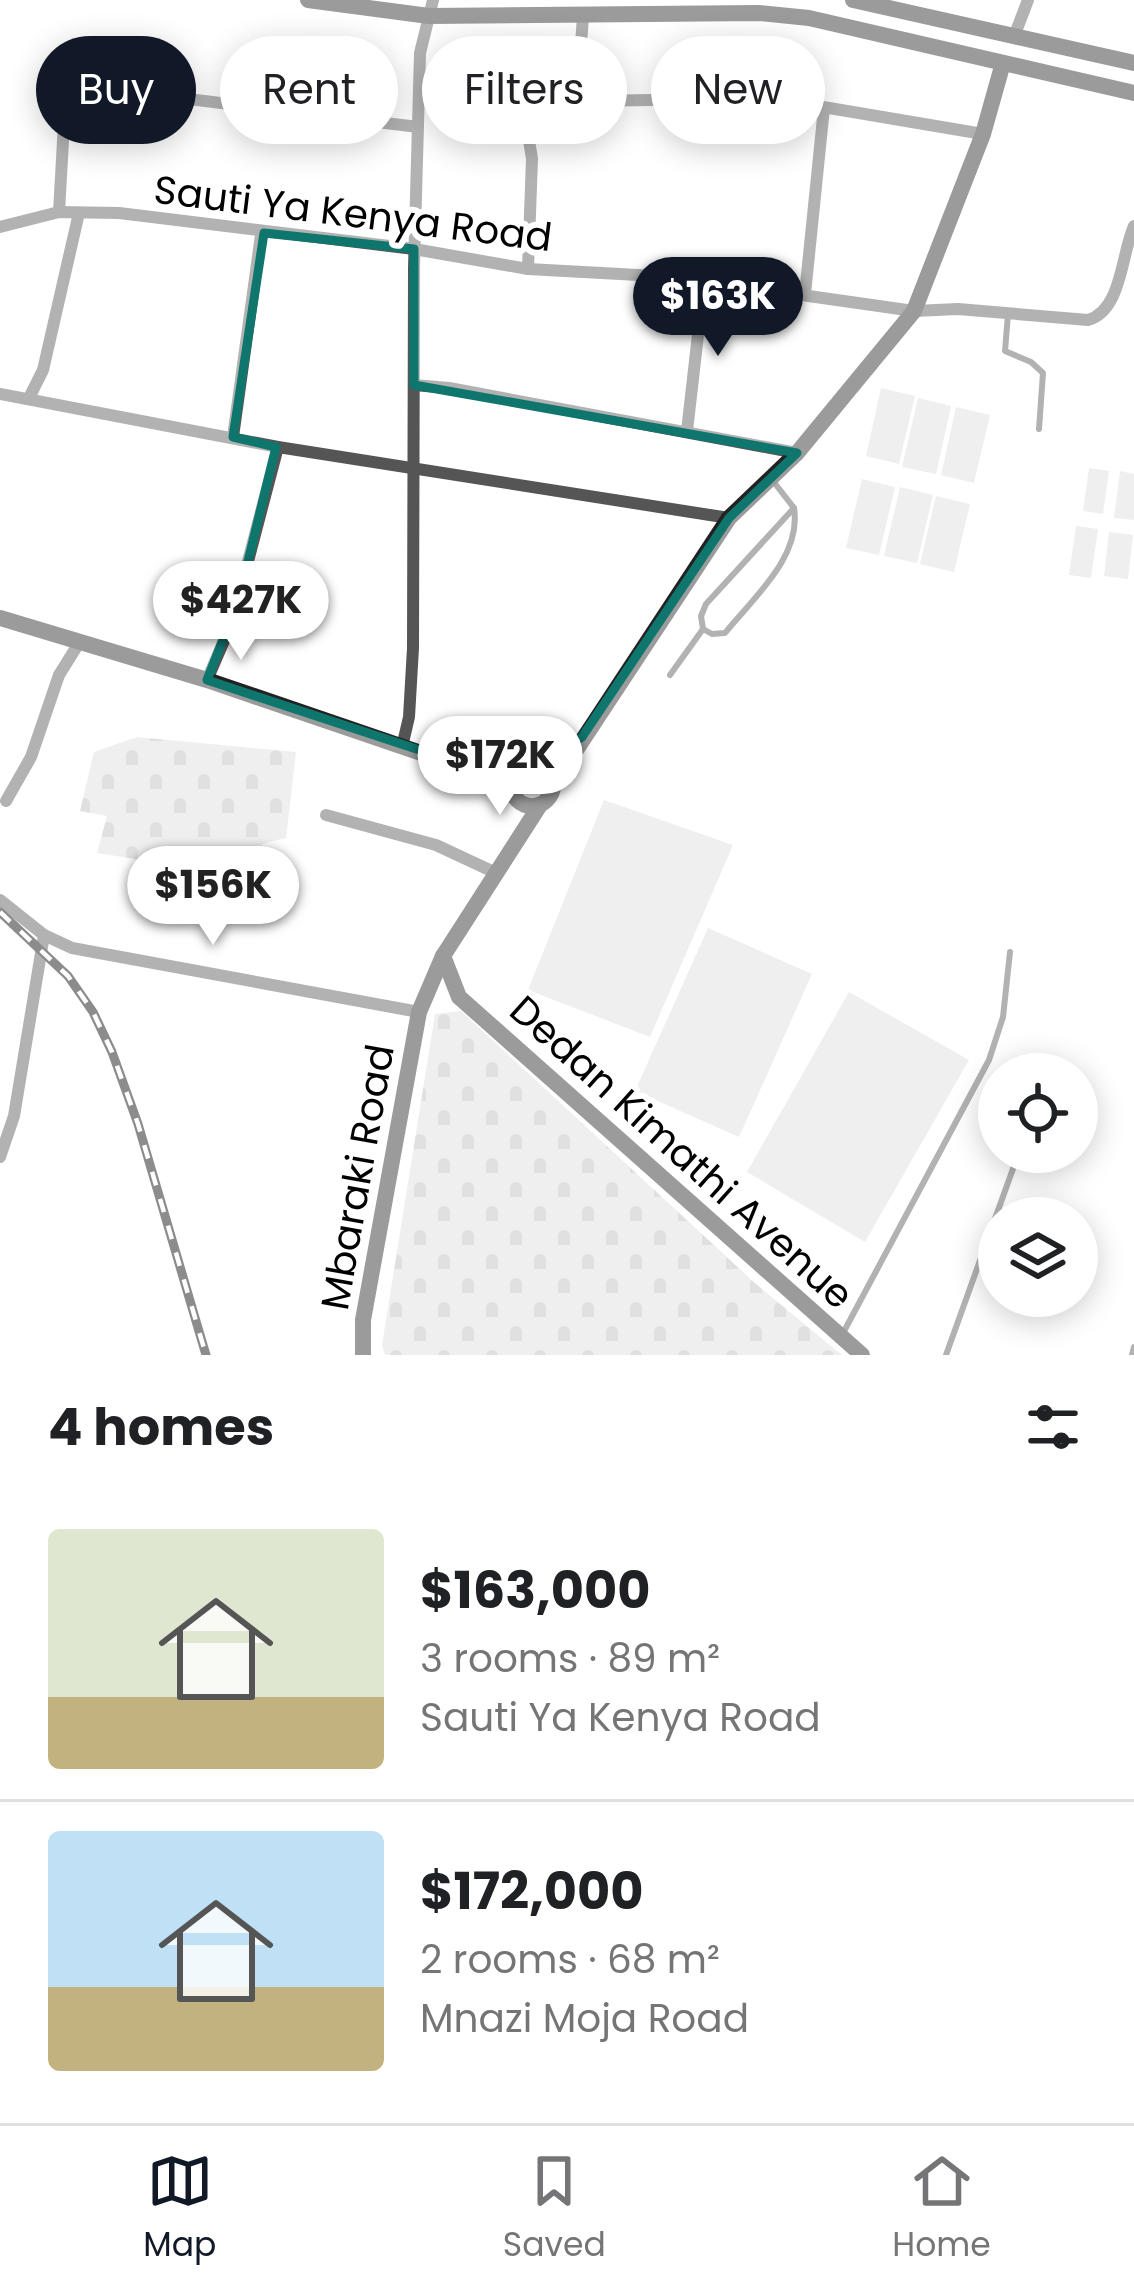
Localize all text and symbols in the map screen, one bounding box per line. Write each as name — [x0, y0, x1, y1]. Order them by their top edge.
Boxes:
chip: Buy — [36, 36, 196, 144]
chip: Rent — [220, 36, 398, 144]
chip: Filters — [422, 36, 627, 144]
chip: New — [651, 36, 825, 144]
street label: Sauti Ya Kenya Road — [151, 162, 555, 265]
pin: $163K — [634, 257, 802, 359]
text: $163K — [660, 268, 776, 323]
pin: $427K — [157, 561, 325, 663]
text: $427K — [180, 572, 302, 627]
pin: $172K — [416, 716, 584, 818]
text: $172K — [445, 727, 555, 782]
pin: $156K — [129, 846, 297, 948]
text: $156K — [154, 857, 272, 912]
street label: Dedan Kimathi Avenue — [498, 983, 865, 1322]
street label: Mbaraki Road — [307, 1040, 408, 1314]
map controls — [978, 1053, 1098, 1317]
button: locate — [978, 1053, 1098, 1173]
button: layers — [978, 1197, 1098, 1317]
text: 4 homes — [48, 1391, 274, 1463]
icon: filters — [1020, 1394, 1086, 1460]
text: $163,000 — [420, 1554, 650, 1626]
icon: home — [144, 1577, 288, 1721]
text: 3 rooms · 89 m² — [420, 1631, 720, 1686]
text: Sauti Ya Kenya Road — [420, 1690, 821, 1745]
text: $172,000 — [420, 1855, 644, 1927]
icon: home — [144, 1879, 288, 2023]
text: 2 rooms · 68 m² — [420, 1932, 720, 1987]
text: Mnazi Moja Road — [420, 1991, 749, 2046]
tab: Map — [143, 2148, 216, 2270]
tab: Saved — [503, 2148, 606, 2270]
tab: Home — [892, 2148, 991, 2270]

